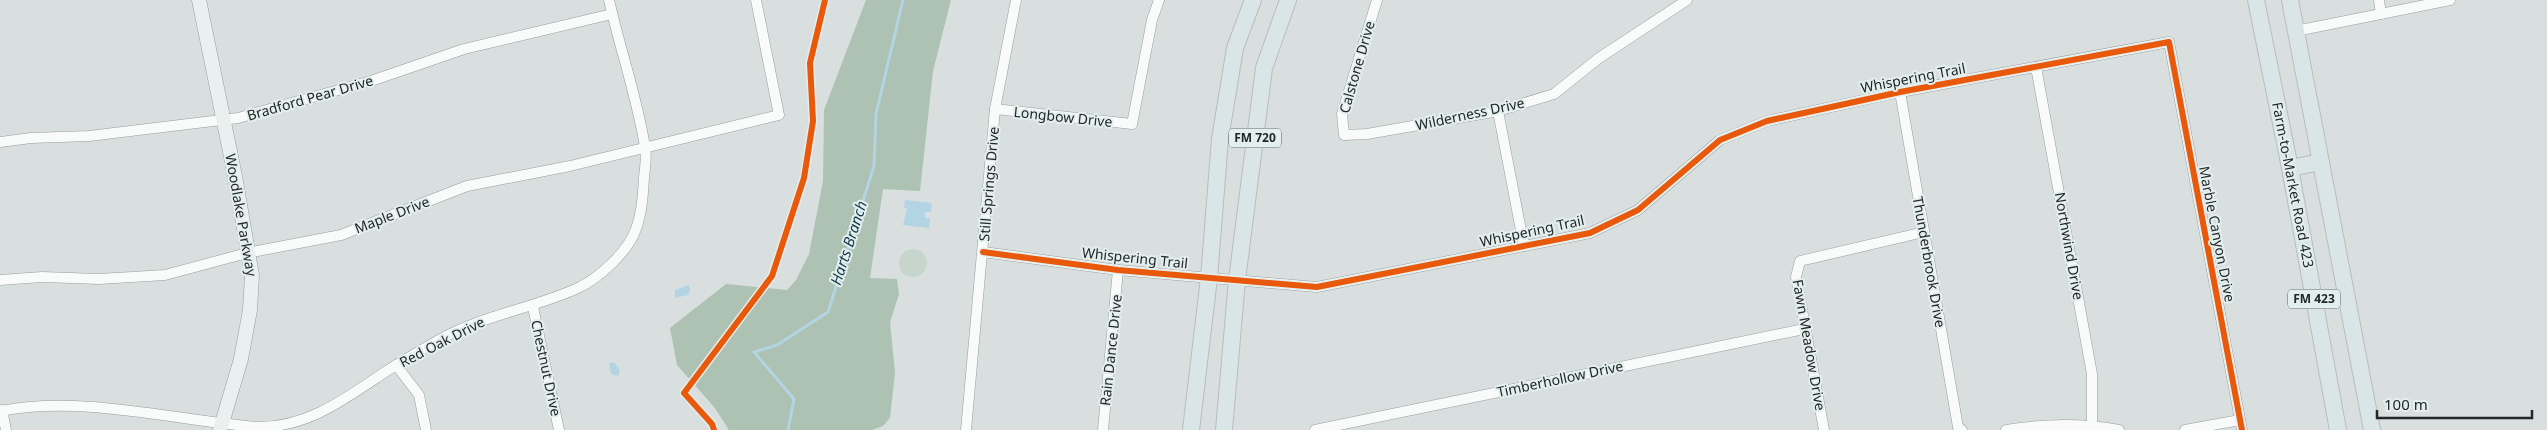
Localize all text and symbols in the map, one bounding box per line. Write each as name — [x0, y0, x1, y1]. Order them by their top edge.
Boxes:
street label: Calstone Drive — [1334, 18, 1379, 115]
street label: Whispering Trail — [1859, 58, 1967, 97]
street label: Bradford Pear Drive — [245, 70, 375, 125]
street label: Wilderness Drive — [1414, 93, 1526, 134]
street label: Farm-to-Market Road 423 — [2268, 101, 2319, 269]
street label: Longbow Drive — [1013, 102, 1113, 131]
street label: Still Springs Drive — [974, 126, 1003, 242]
road number: FM 720 — [1229, 128, 1281, 148]
street label: Woodlake Parkway — [221, 152, 262, 279]
street label: Marble Canyon Drive — [2195, 164, 2240, 304]
street label: Maple Drive — [352, 191, 432, 238]
street label: Northwind Drive — [2051, 191, 2088, 301]
street label: Thunderbrook Drive — [1909, 195, 1950, 329]
water label: Harts Branch — [825, 198, 871, 287]
street label: Whispering Trail — [1478, 210, 1586, 251]
street label: Whispering Trail — [1081, 242, 1189, 273]
street label: Fawn Meadow Drive — [1789, 278, 1830, 412]
road number: FM 423 — [2288, 290, 2340, 308]
street label: Rain Dance Drive — [1095, 293, 1126, 407]
street label: Red Oak Drive — [396, 312, 488, 371]
street label: Chestnut Drive — [527, 318, 566, 418]
street label: Timberhollow Drive — [1495, 356, 1625, 401]
scale bar — [2377, 388, 2532, 420]
text: 100 m — [2384, 394, 2428, 414]

